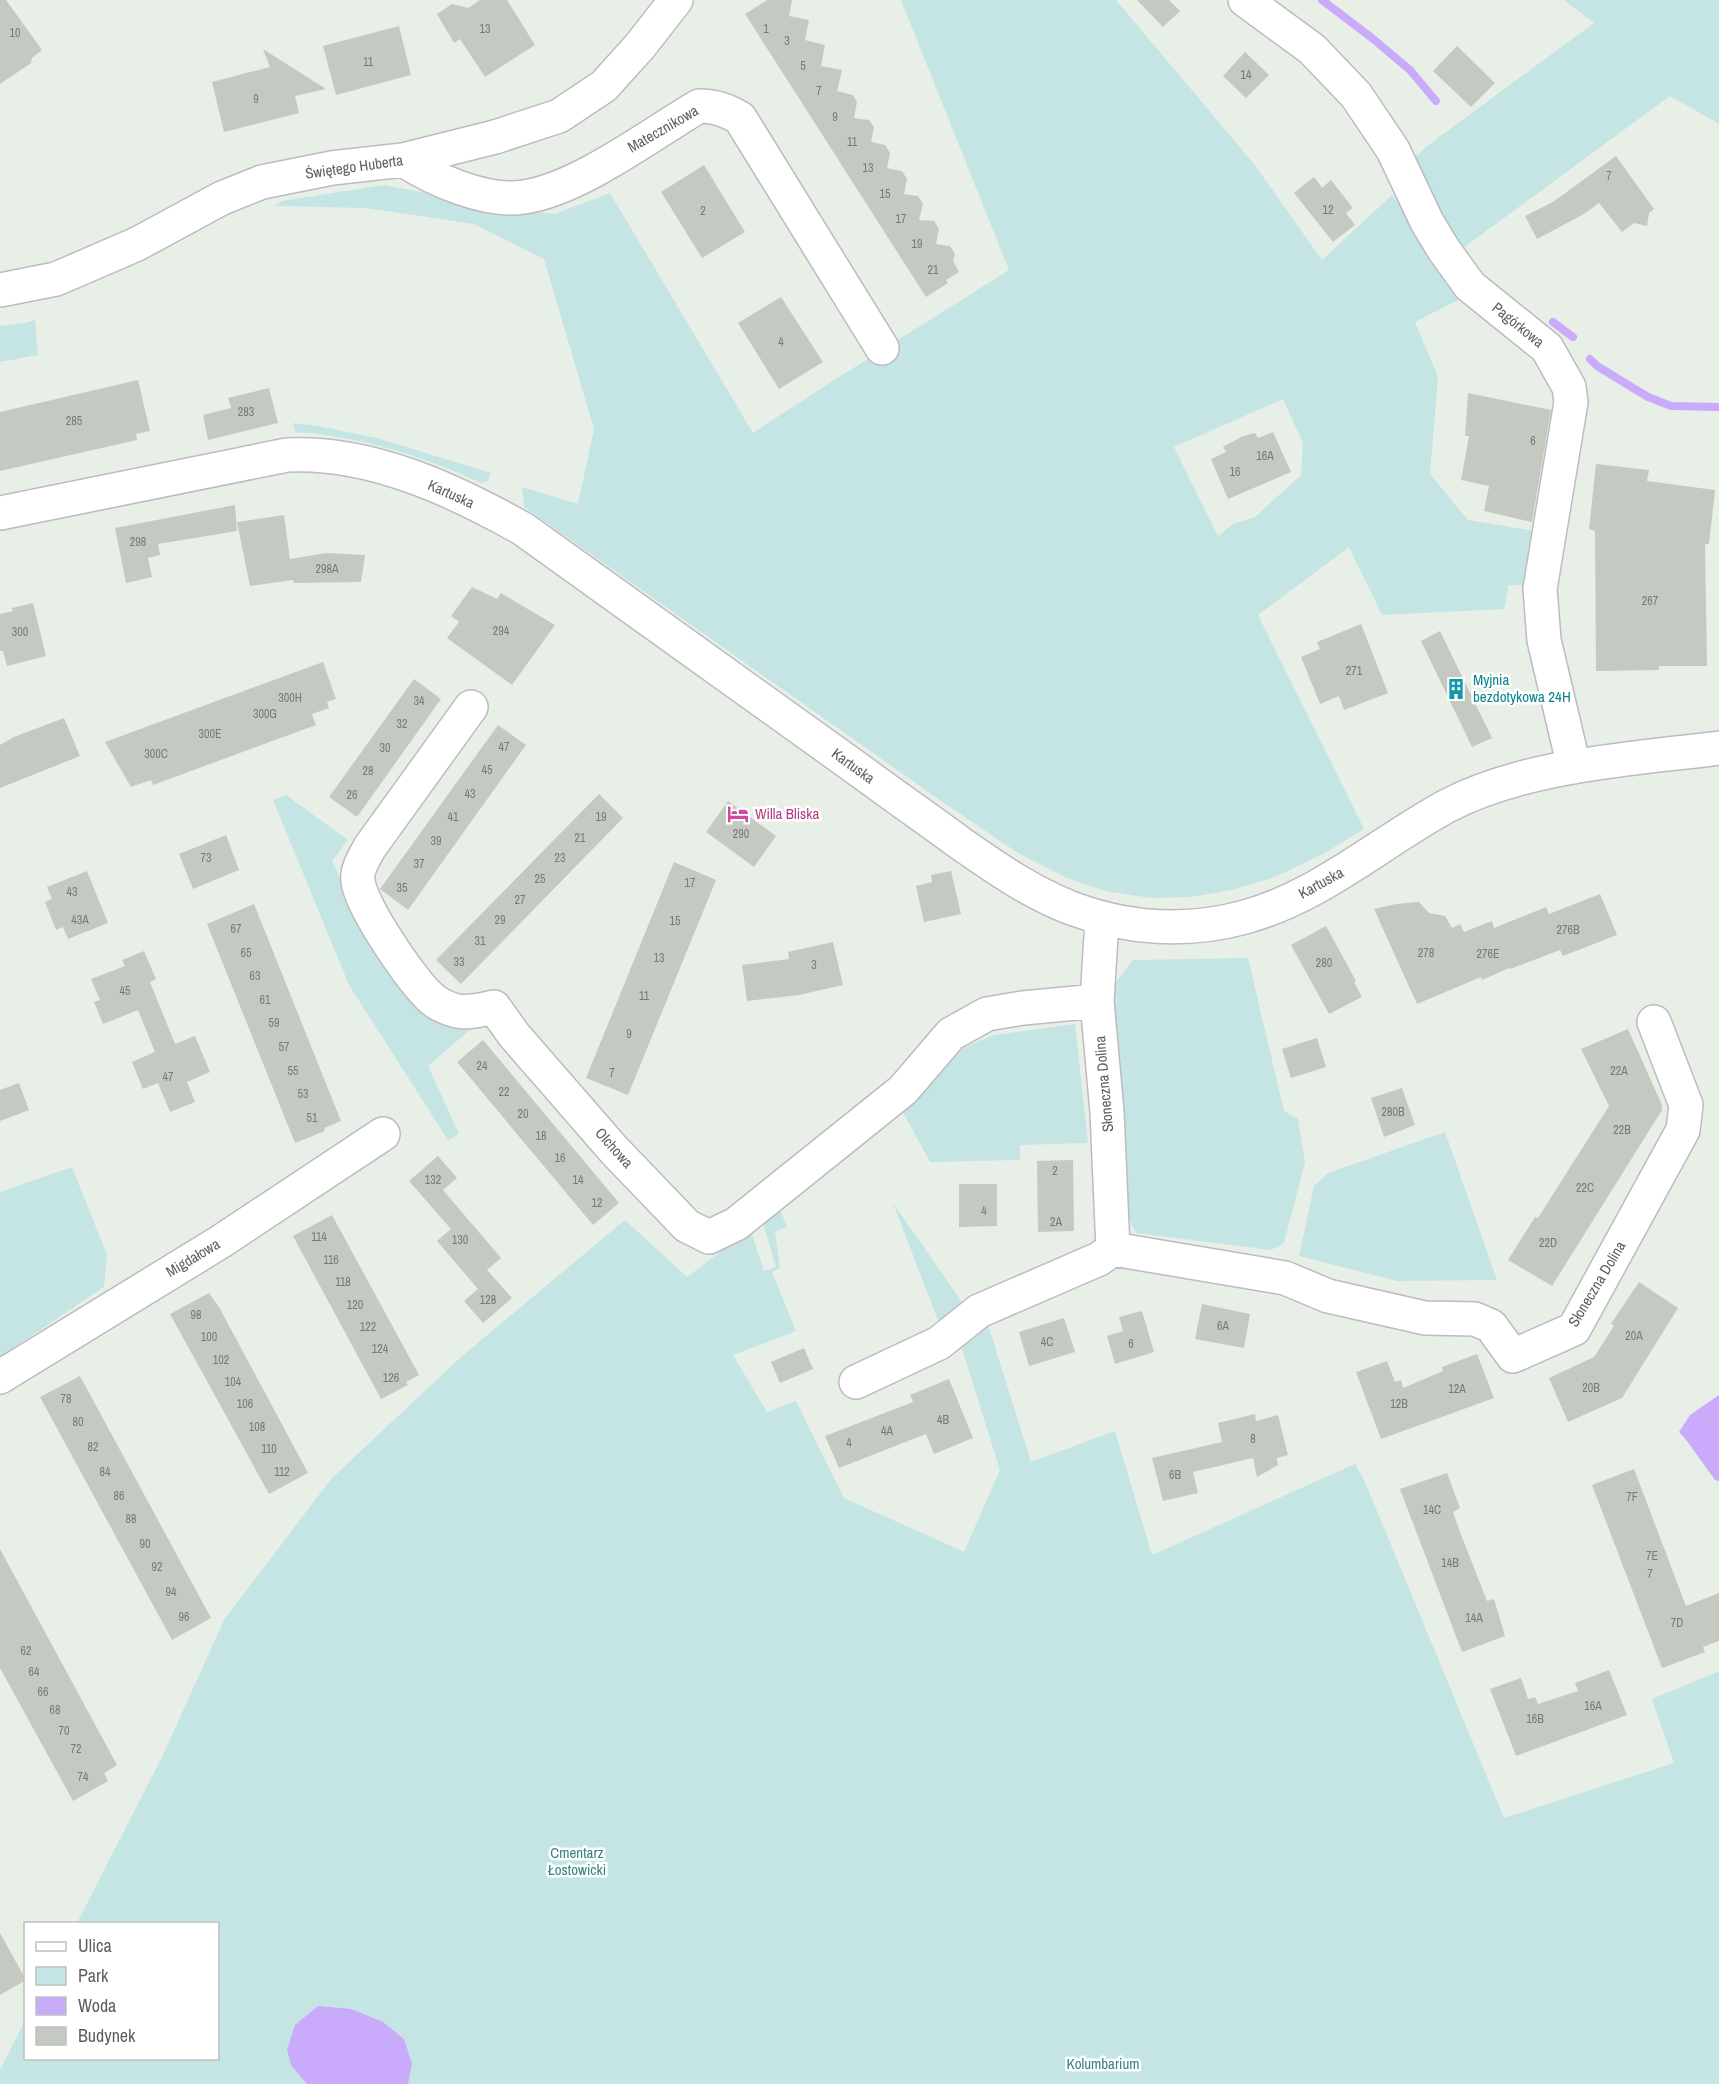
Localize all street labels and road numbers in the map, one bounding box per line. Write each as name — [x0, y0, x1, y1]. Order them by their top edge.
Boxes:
street label: Matecznikowa — [623, 100, 702, 157]
street label: Świętego Huberta — [304, 149, 404, 184]
street label: Pagórkowa — [1488, 297, 1549, 352]
street label: Kartuska — [425, 474, 478, 513]
street label: Kartuska — [827, 743, 879, 788]
street label: Kartuska — [1294, 862, 1347, 904]
street label: Słoneczna Dolina — [1089, 1035, 1118, 1133]
street label: Olchowa — [591, 1123, 638, 1173]
street label: Migdałowa — [162, 1233, 224, 1282]
street label: Słoneczna Dolina — [1563, 1237, 1630, 1330]

